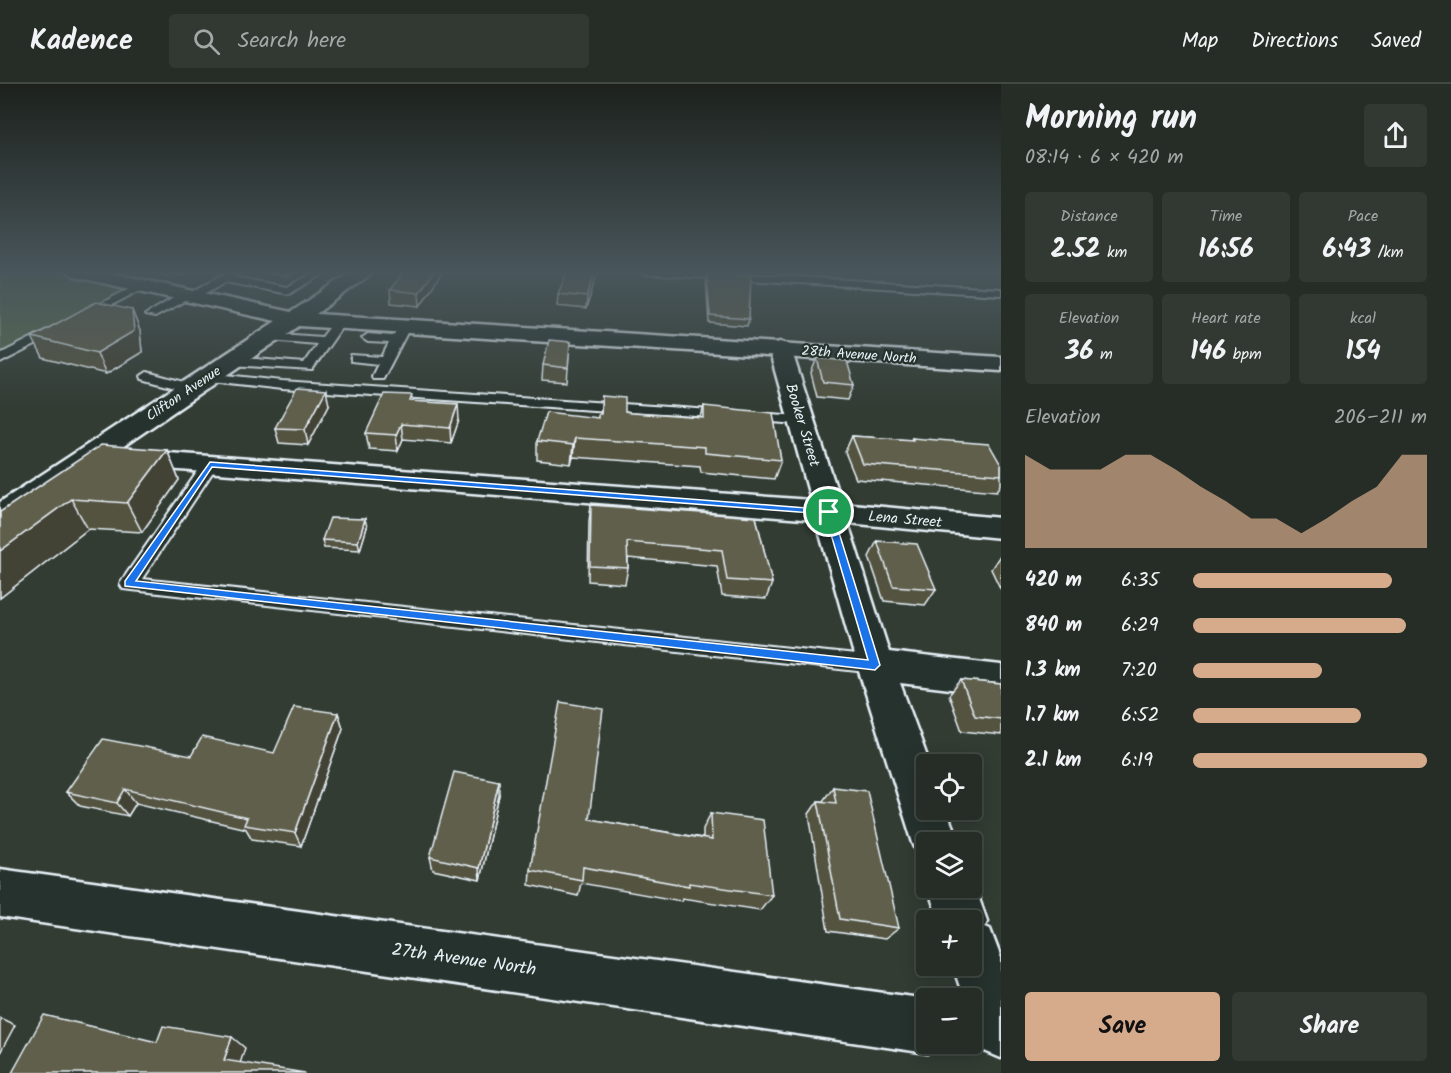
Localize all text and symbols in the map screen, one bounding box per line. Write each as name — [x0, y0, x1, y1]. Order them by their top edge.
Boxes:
search box — [169, 14, 589, 68]
text: Kadence — [30, 19, 133, 64]
text: Search here — [238, 24, 346, 59]
icon: search — [190, 25, 223, 58]
text: Map — [1182, 25, 1218, 58]
text: Directions — [1251, 25, 1338, 58]
text: Saved — [1371, 25, 1421, 58]
text: Morning run — [1025, 93, 1197, 146]
button: share — [1364, 104, 1427, 167]
text: 08:14 · 6 × 420 m — [1025, 142, 1184, 174]
text: Distance — [1060, 204, 1118, 229]
text: Time — [1210, 204, 1242, 229]
text: Pace — [1348, 204, 1378, 229]
text: 2.52 — [1051, 229, 1100, 271]
text: 16:56 — [1198, 229, 1254, 271]
text: 6:43 — [1322, 229, 1371, 271]
text: km — [1100, 240, 1127, 265]
text: /km — [1371, 240, 1404, 265]
text: Elevation — [1059, 306, 1119, 331]
text: Heart rate — [1191, 306, 1261, 331]
text: kcal — [1350, 306, 1376, 331]
text: 36 — [1065, 331, 1094, 373]
text: 146 — [1190, 331, 1226, 373]
text: 154 — [1345, 331, 1381, 373]
street label: 28th Avenue North — [801, 340, 917, 370]
text: m — [1094, 342, 1113, 367]
text: bpm — [1226, 342, 1262, 367]
street label: Clifton Avenue — [142, 360, 226, 427]
street label: Booker Street — [778, 381, 826, 470]
text: Elevation — [1025, 402, 1101, 434]
text: 206–211 m — [1334, 402, 1427, 434]
pin — [803, 486, 854, 537]
icon: arrive — [812, 495, 845, 528]
street label: Lena Street — [867, 505, 943, 535]
text: 420 m — [1025, 565, 1082, 597]
text: 6:35 — [1121, 565, 1159, 597]
text: 840 m — [1025, 610, 1082, 642]
text: 6:29 — [1121, 610, 1158, 642]
text: 1.3 km — [1025, 655, 1081, 687]
text: 7:20 — [1121, 655, 1157, 687]
text: 1.7 km — [1025, 700, 1079, 732]
text: 6:52 — [1121, 700, 1159, 732]
text: 2.1 km — [1025, 745, 1081, 777]
text: 6:19 — [1121, 745, 1153, 777]
map controls — [916, 754, 982, 1054]
button: locate — [916, 754, 982, 820]
button: layers — [916, 832, 982, 898]
button: + — [916, 910, 982, 976]
street label: 27th Avenue North — [390, 936, 538, 985]
button: − — [916, 988, 982, 1054]
button: Save — [1025, 992, 1220, 1061]
button: Share — [1232, 992, 1427, 1061]

